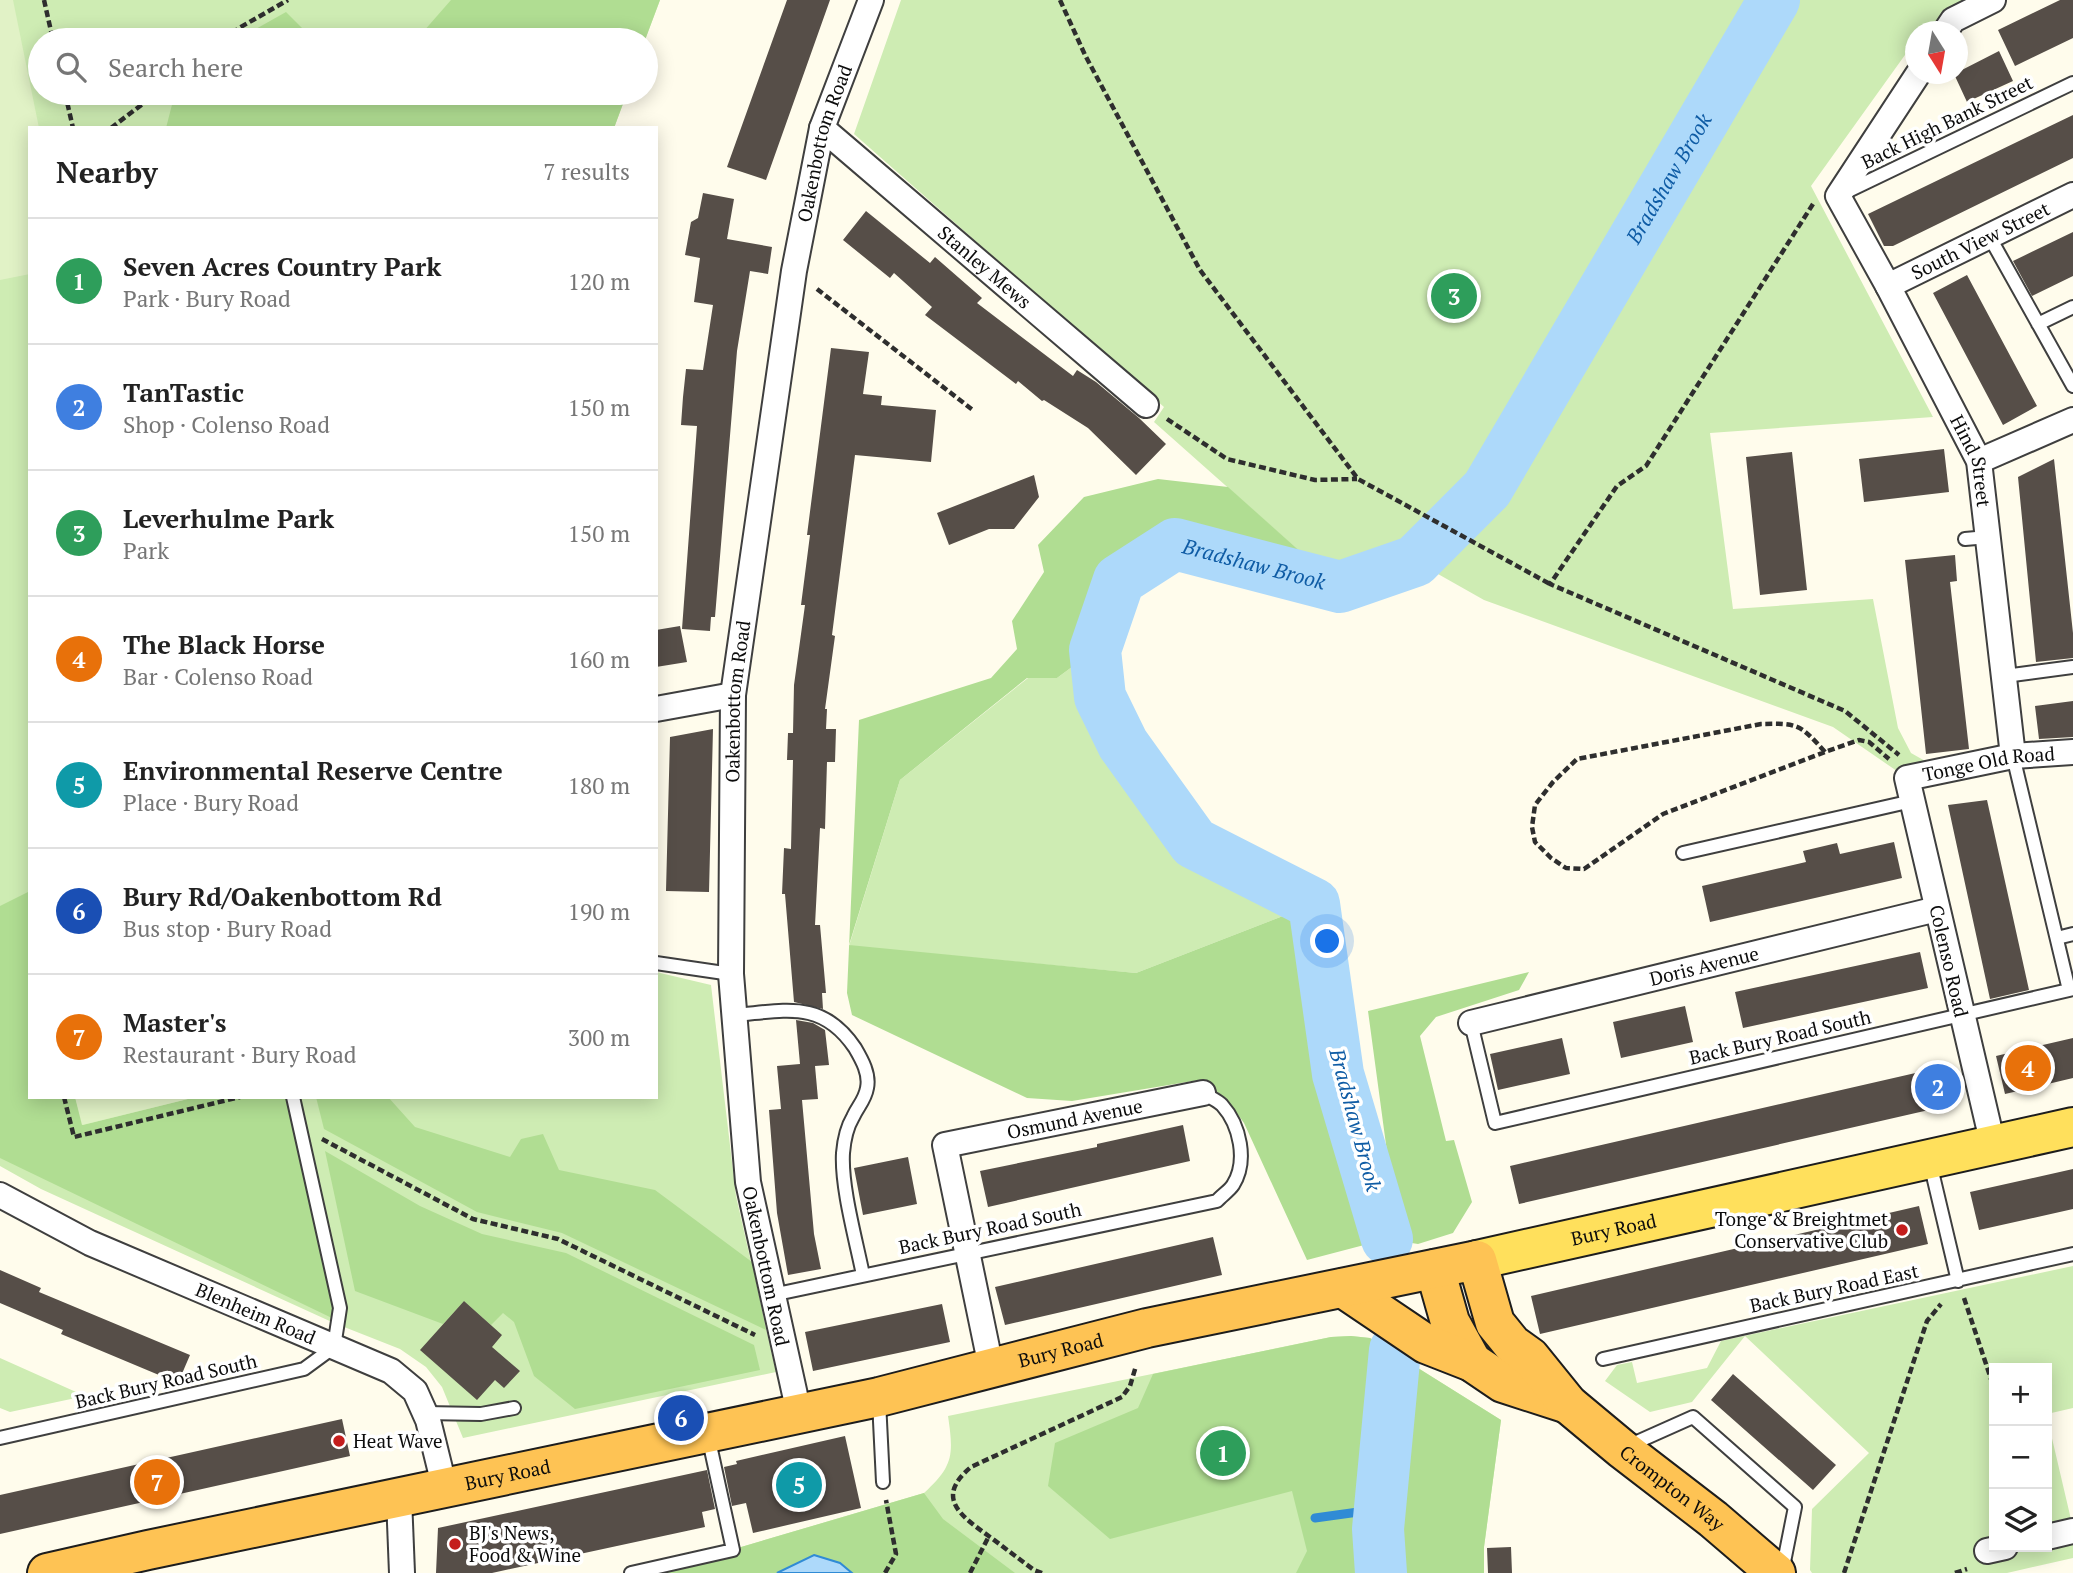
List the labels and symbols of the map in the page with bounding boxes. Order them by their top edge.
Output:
north arrow [1905,21,1968,84]
street label: Oakenbottom Road [791,60,857,224]
street label: Back High Bank Street [1857,69,2037,174]
water label: Bradshaw Brook [1619,107,1718,249]
street label: South View Street [1907,195,2054,285]
street label: Stanley Mews [933,220,1037,314]
pin: 3 [1431,270,1477,322]
street label: Hind Street [1945,410,1997,508]
water label: Bradshaw Brook [1179,531,1330,596]
street label: Oakenbottom Road [719,618,756,783]
street label: Tonge Old Road [1920,740,2056,786]
street label: Colenso Road [1924,902,1975,1020]
your location [1310,924,1344,958]
street label: Doris Avenue [1647,940,1761,991]
street label: Back Bury Road South [1687,1003,1873,1070]
pin: 4 [2005,1042,2051,1094]
water label: Bradshaw Brook [1323,1044,1389,1195]
pin: 2 [1915,1061,1961,1113]
street label: Osmund Avenue [1004,1092,1145,1144]
street label: Oakenbottom Road [737,1184,796,1349]
street label: Back Bury Road South [896,1196,1083,1259]
place label: Tonge & Breightmet Conservative Club [1715,1206,1888,1253]
street label: Bury Road [1568,1207,1659,1251]
marker: Tonge & Breightmet Conservative Club [1894,1222,1910,1238]
street label: Back Bury Road East [1747,1257,1921,1318]
street label: Blenheim Road [192,1276,320,1350]
street label: Bury Road [1015,1327,1106,1373]
street label: Back Bury Road South [73,1347,259,1414]
pin: 6 [658,1392,704,1444]
pin: 1 [1200,1427,1246,1479]
place label: Heat Wave [353,1428,443,1453]
marker: Heat Wave [331,1433,347,1449]
street label: Crompton Way [1615,1439,1731,1536]
street label: Bury Road [462,1453,553,1495]
pin: 7 [134,1456,180,1508]
pin: 5 [776,1459,822,1511]
place label: BJ's News, Food & Wine [469,1520,581,1567]
marker: BJ's News, Food & Wine [447,1536,463,1552]

